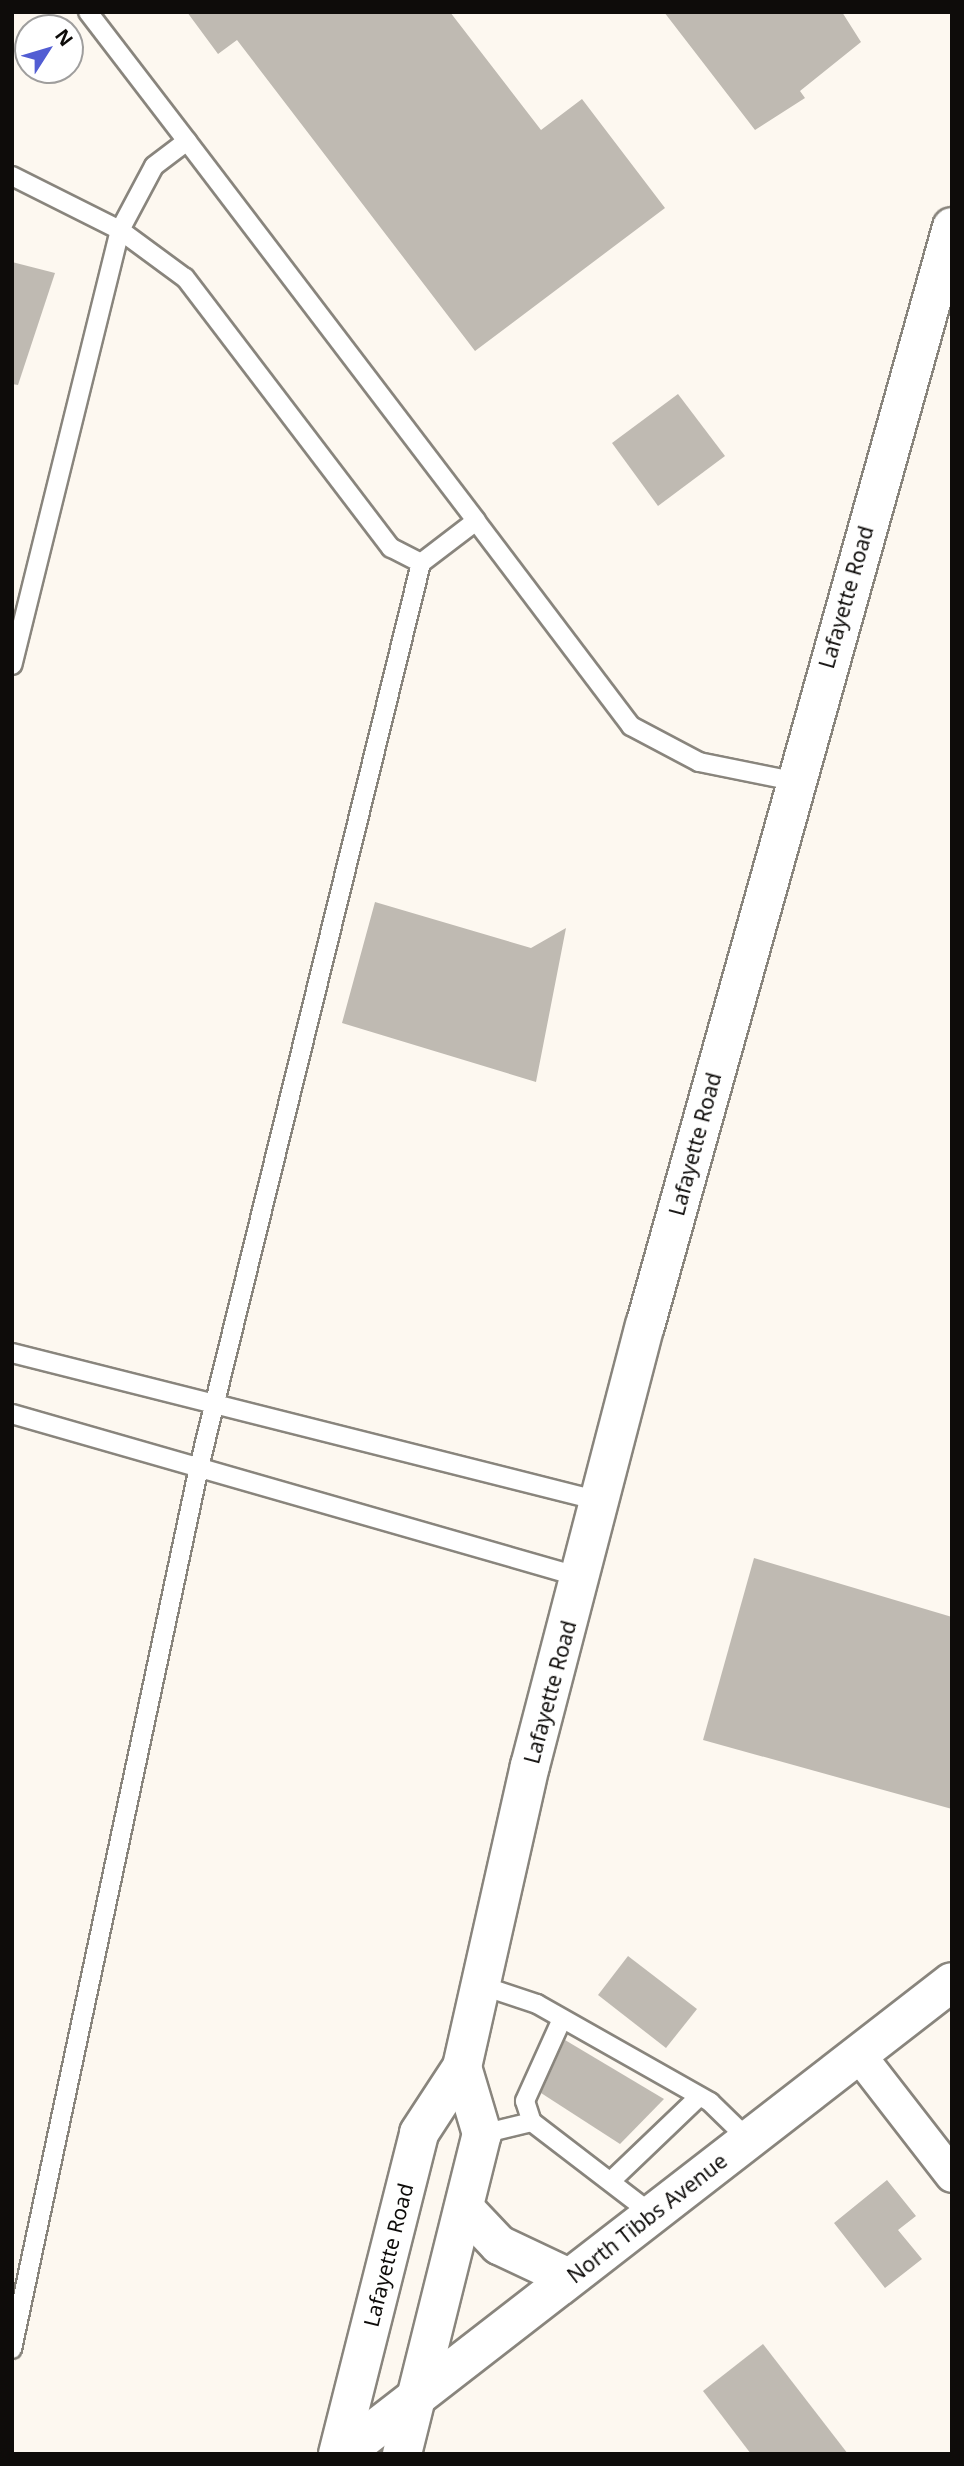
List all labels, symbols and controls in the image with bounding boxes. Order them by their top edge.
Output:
north arrow [14,14,84,84]
text: N [49,24,79,52]
street label: Lafayette Road [814,523,878,671]
street label: Lafayette Road [664,1070,726,1218]
street label: Lafayette Road [519,1618,581,1766]
street label: North Tibbs Avenue [562,2148,732,2288]
street label: Lafayette Road [358,2181,418,2329]

